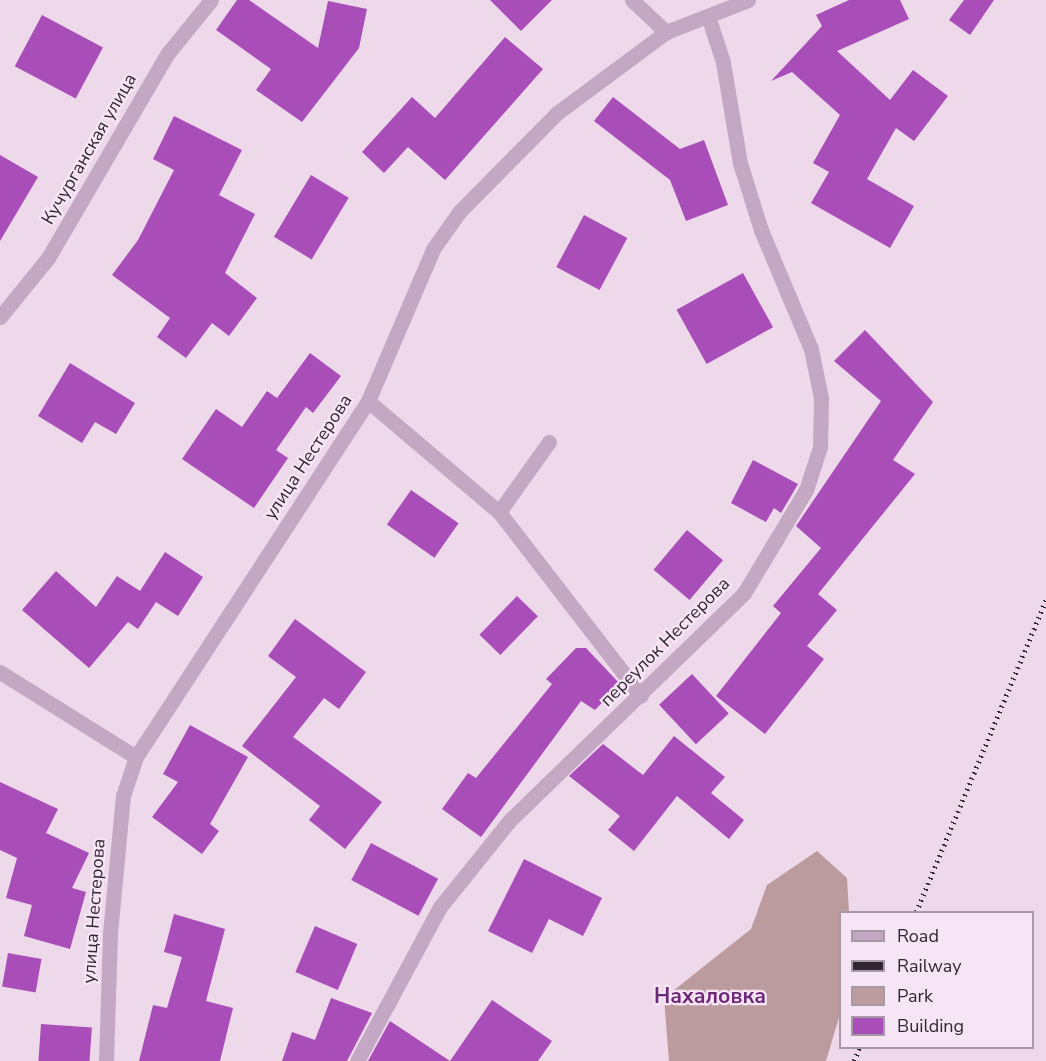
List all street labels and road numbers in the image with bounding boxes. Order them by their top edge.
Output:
street label: Кучурганская улица [37,70,141,228]
street label: улица Нестерова [259,390,357,524]
street label: переулок Нестерова [596,573,734,711]
street label: улица Нестерова [78,838,110,984]

